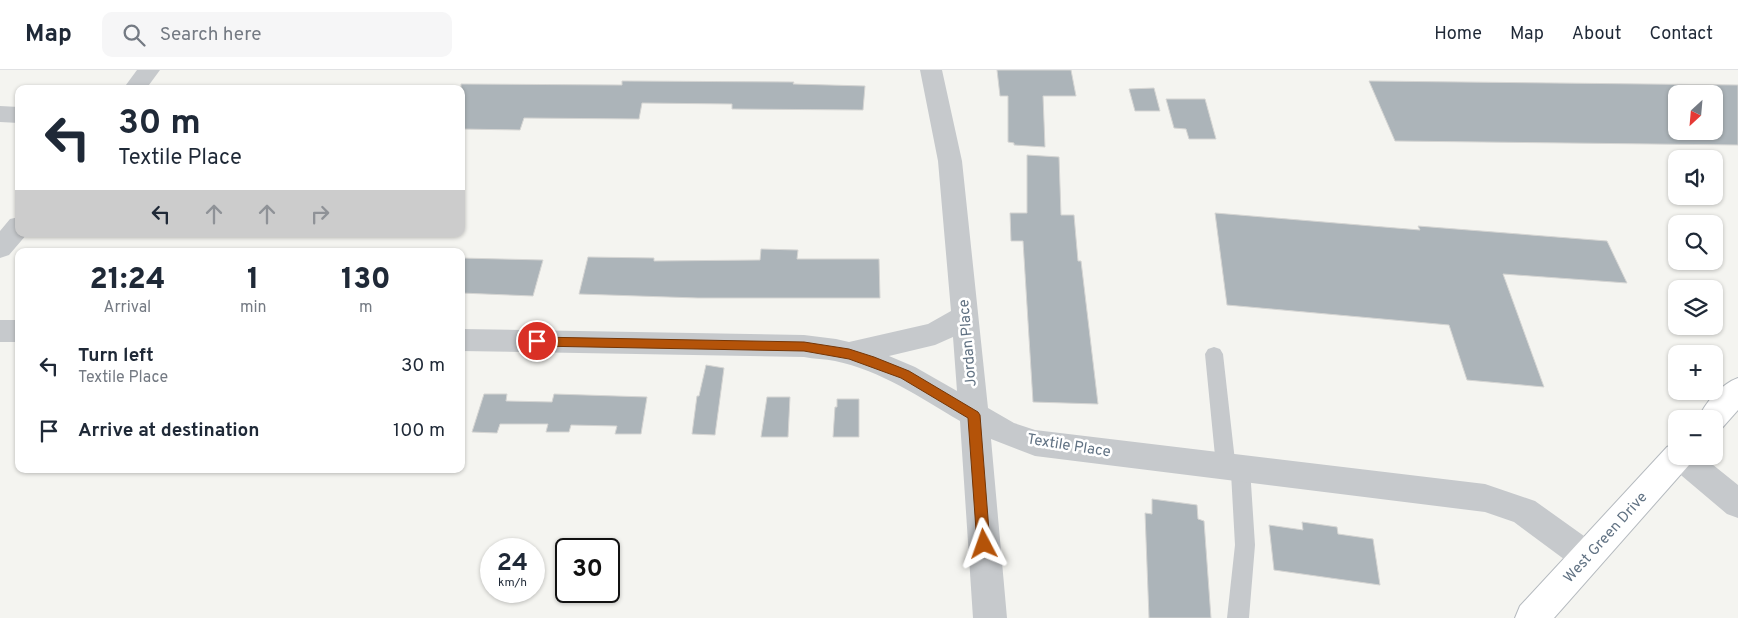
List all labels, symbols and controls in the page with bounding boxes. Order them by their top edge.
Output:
search box [102,12,452,57]
text: Map [25,20,72,50]
icon: search [120,21,148,49]
text: Search here [160,23,261,47]
text: Home [1434,23,1482,46]
text: Map [1510,23,1544,46]
text: About [1572,23,1621,46]
text: Contact [1649,23,1713,46]
north arrow [1668,85,1722,140]
map controls [1668,85,1723,465]
text: 30 m [118,102,201,146]
icon: left [35,105,100,170]
text: Textile Place [118,145,242,172]
button: sound [1668,150,1723,205]
icon: left [147,200,175,228]
icon: ahead [200,200,228,228]
icon: ahead [253,200,281,228]
icon: right [306,200,334,228]
button: search [1668,215,1723,270]
text: 21:24 [89,262,165,299]
text: 1 [247,262,259,299]
text: 130 [341,262,391,299]
button: layers [1668,280,1723,335]
text: Arrival [104,298,151,318]
text: min [240,298,267,318]
text: m [359,298,373,318]
street label: Jordan Place [955,298,982,387]
pin [516,320,558,362]
icon: arrive [523,327,551,355]
text: Turn left [78,344,154,368]
button: + [1668,345,1723,400]
icon: left [35,352,63,380]
text: 30 m [401,354,445,378]
text: Textile Place [78,368,168,388]
button: − [1668,410,1723,465]
icon: arrive [35,417,63,445]
text: Arrive at destination [78,419,259,443]
text: 100 m [393,419,445,443]
street label: Textile Place [1026,430,1112,462]
street label: West Green Drive [1560,488,1652,588]
position arrow [957,517,1009,569]
speed limit sign: 30 [555,538,620,603]
text: 24 [497,548,528,580]
text: km/h [498,575,527,591]

